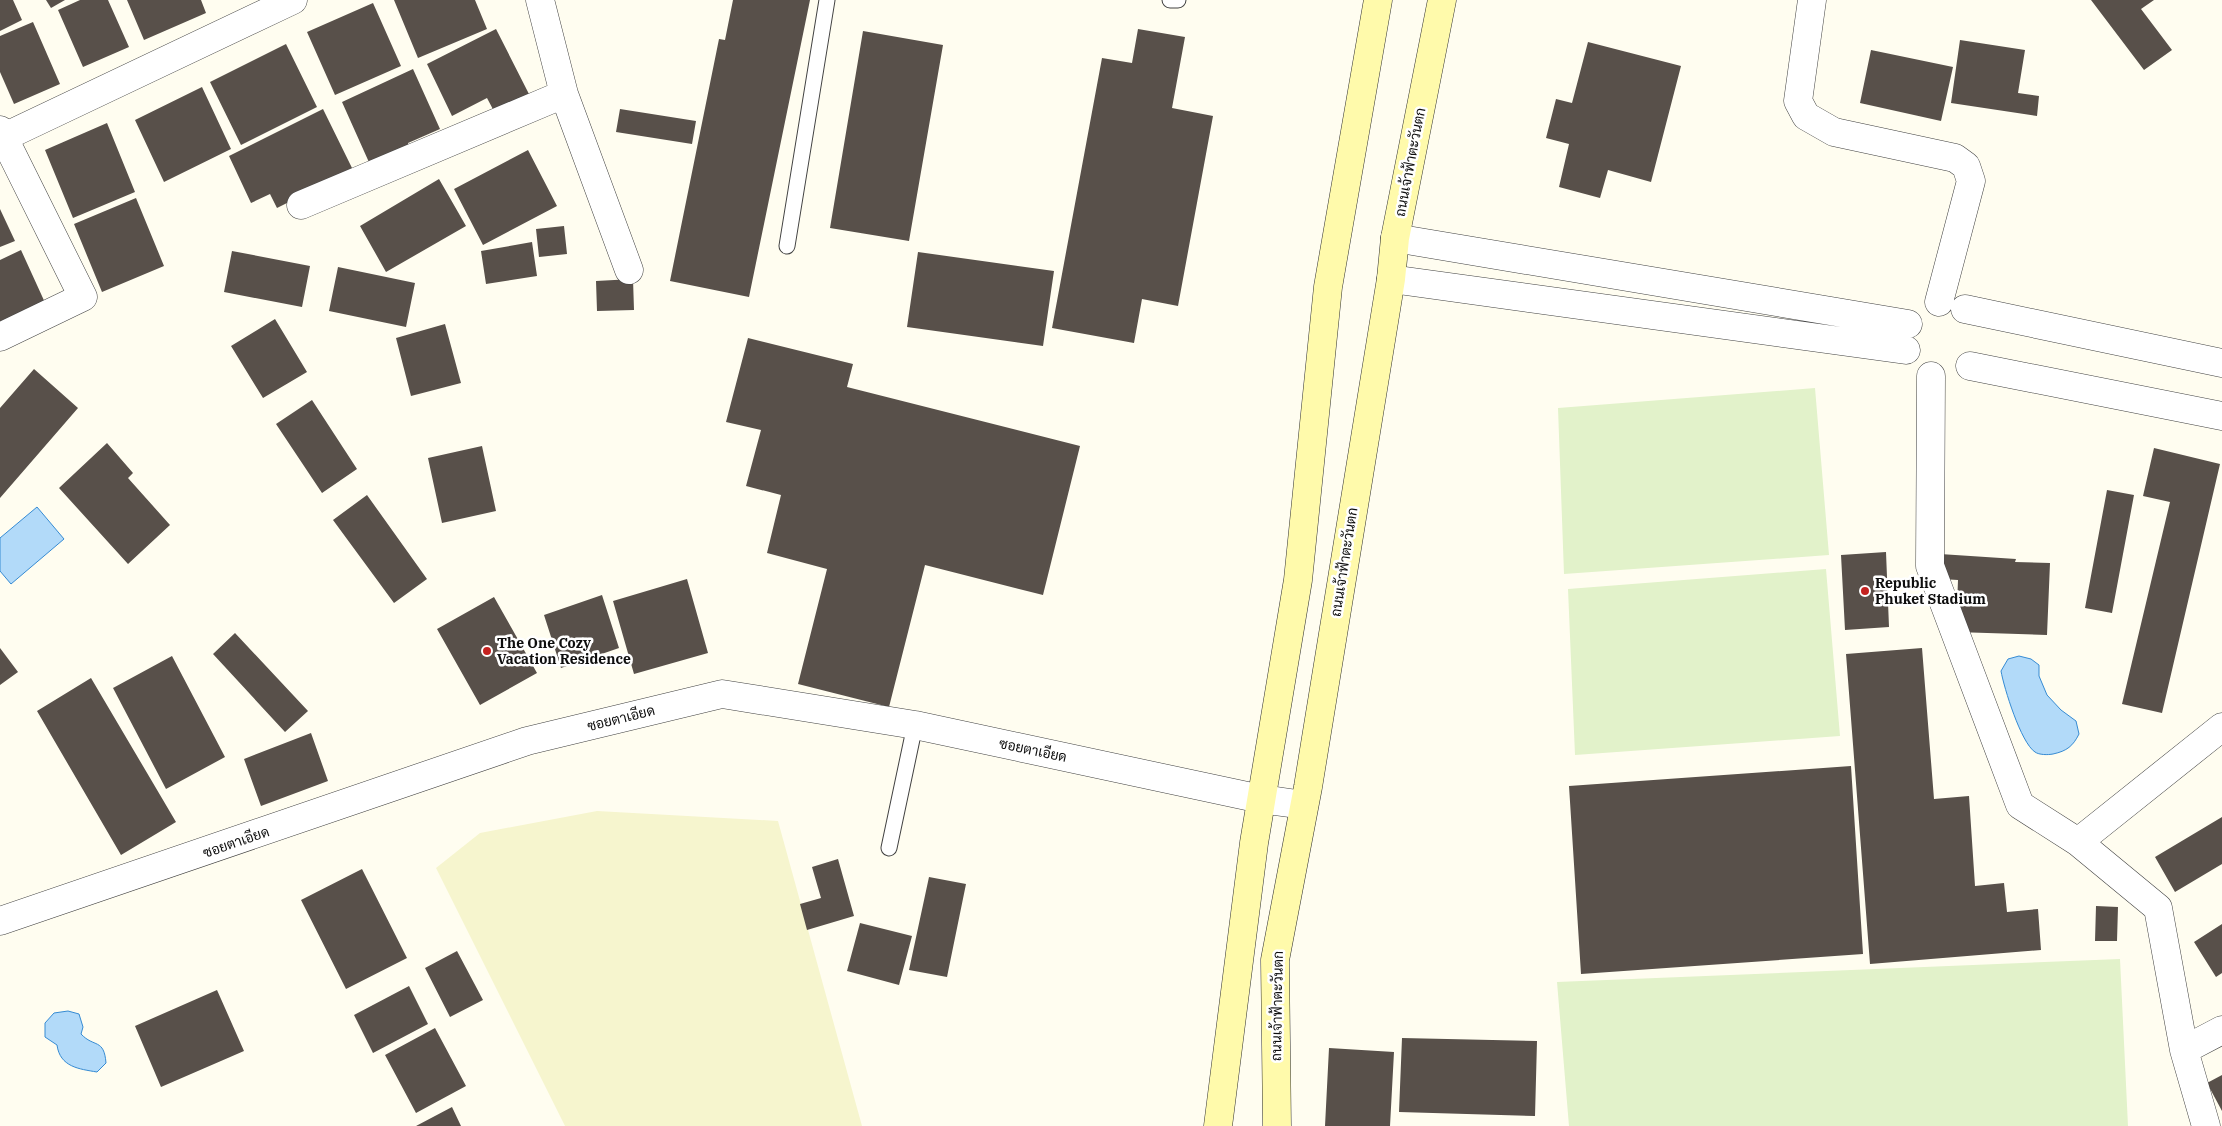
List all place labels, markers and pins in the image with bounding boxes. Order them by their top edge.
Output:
place label: Republic Phuket Stadium [1875,574,1986,608]
marker: Republic Phuket Stadium [1859,585,1871,597]
place label: The One Cozy Vacation Residence [497,634,631,668]
marker: The One Cozy Vacation Residence [481,645,493,657]

